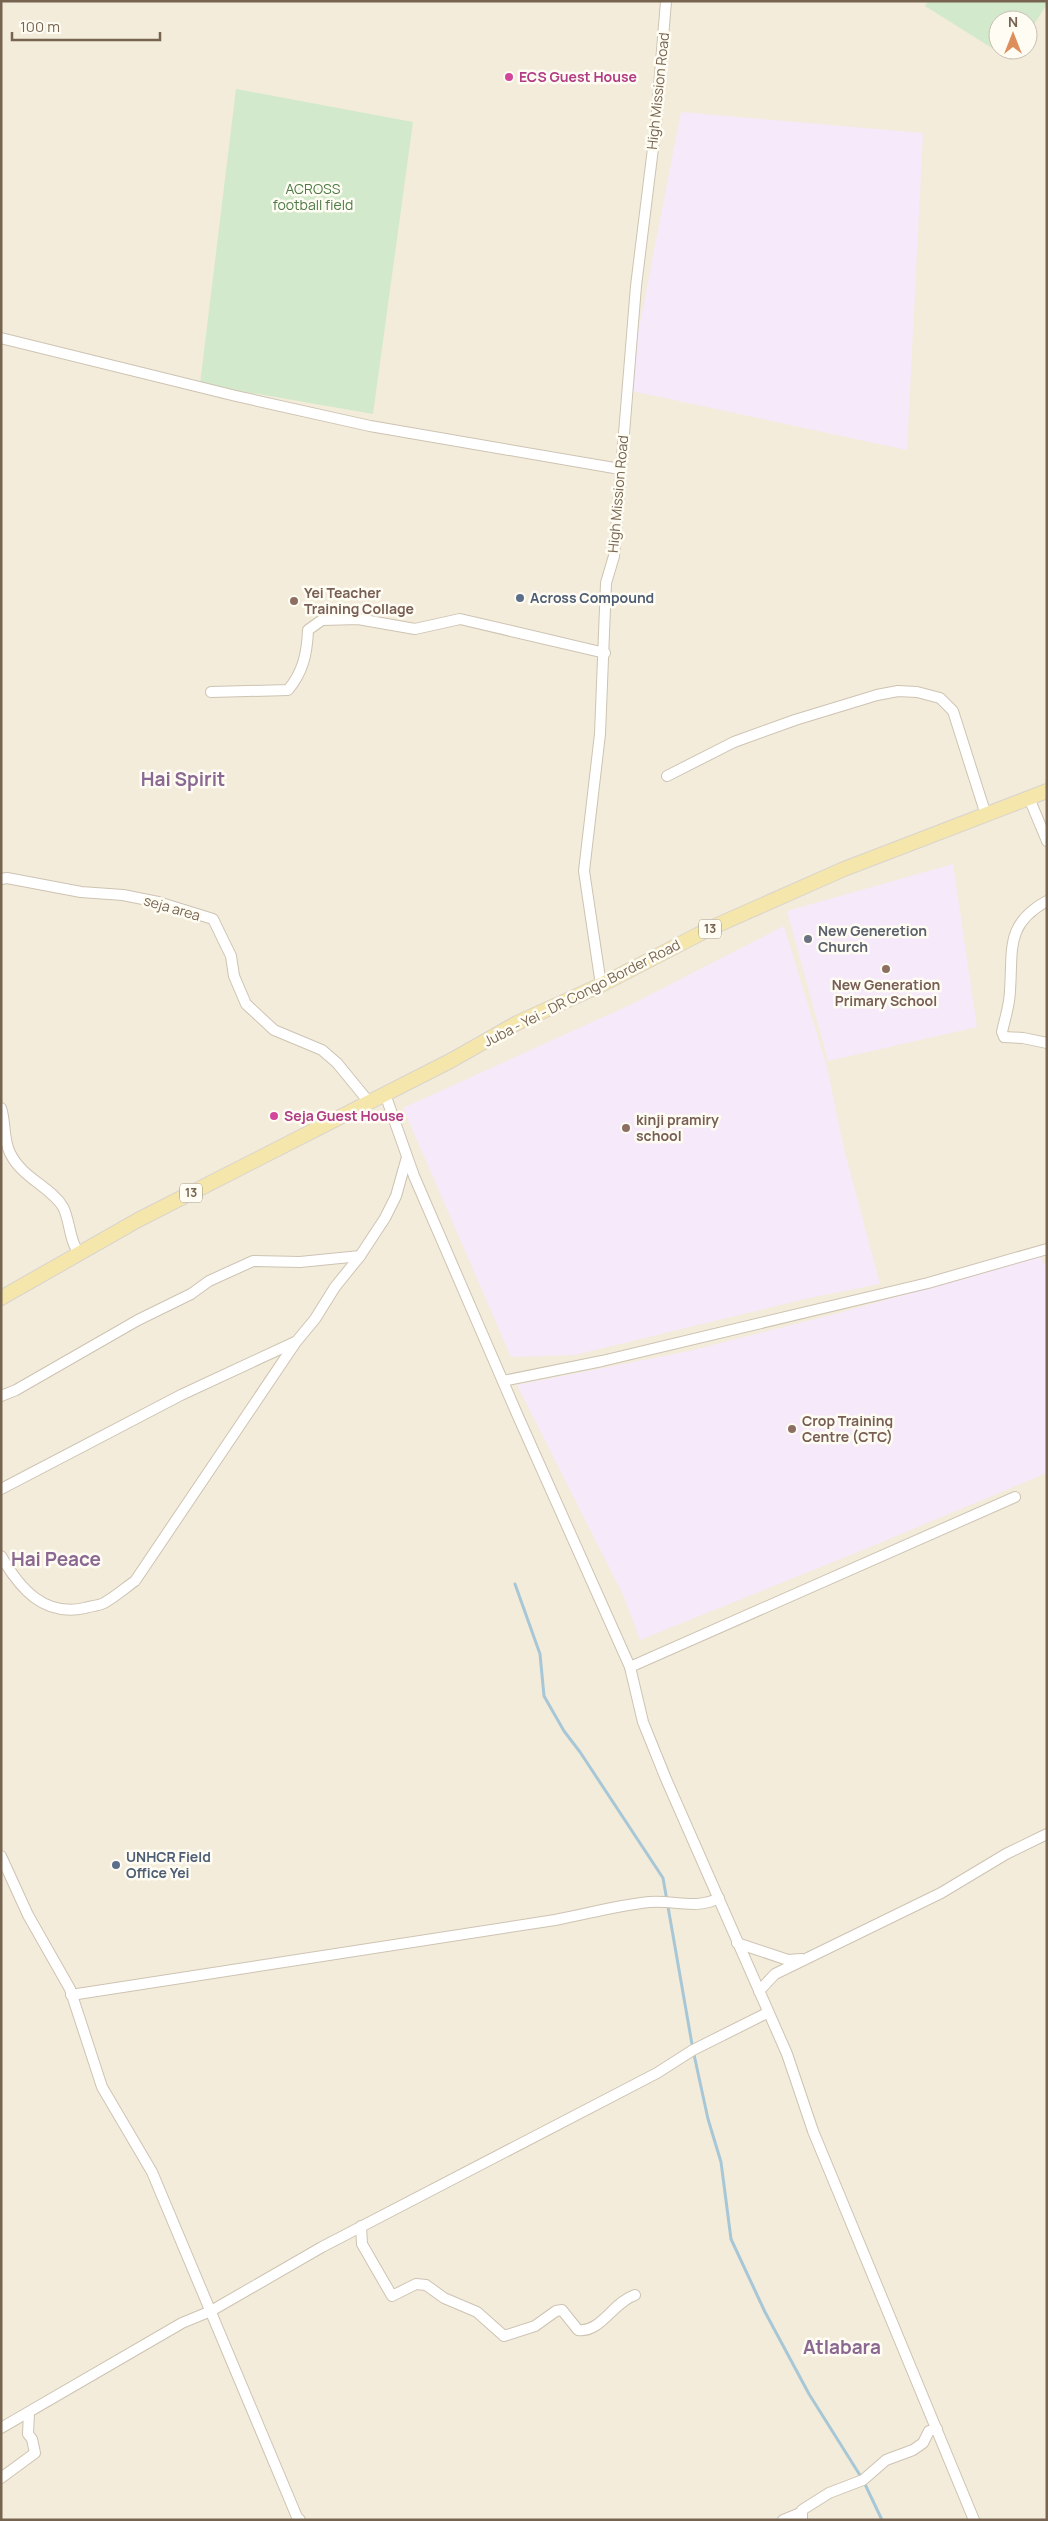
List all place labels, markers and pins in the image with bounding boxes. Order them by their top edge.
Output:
place label: ECS Guest House [519,67,637,86]
marker: ECS Guest House [503,71,515,83]
place label: Yei Teacher Training Collage [304,583,414,618]
place label: Across Compound [530,588,654,607]
marker: Across Compound [514,592,526,604]
marker: Yei Teacher Training Collage [288,595,300,607]
place label: New Generetion Church [818,921,927,956]
marker: New Generetion Church [802,933,814,945]
marker: New Generation Primary School [880,963,892,975]
place label: New Generation Primary School [832,975,940,1010]
place label: Seja Guest House [284,1106,404,1125]
marker: Seja Guest House [268,1110,280,1122]
place label: kinji pramiry school [636,1110,719,1145]
marker: kinji pramiry school [620,1122,632,1134]
place label: Crop Training Centre (CTC) [802,1411,893,1446]
marker: Crop Training Centre (CTC) [786,1423,798,1435]
place label: UNHCR Field Office Yei [126,1847,211,1882]
marker: UNHCR Field Office Yei [110,1859,122,1871]

